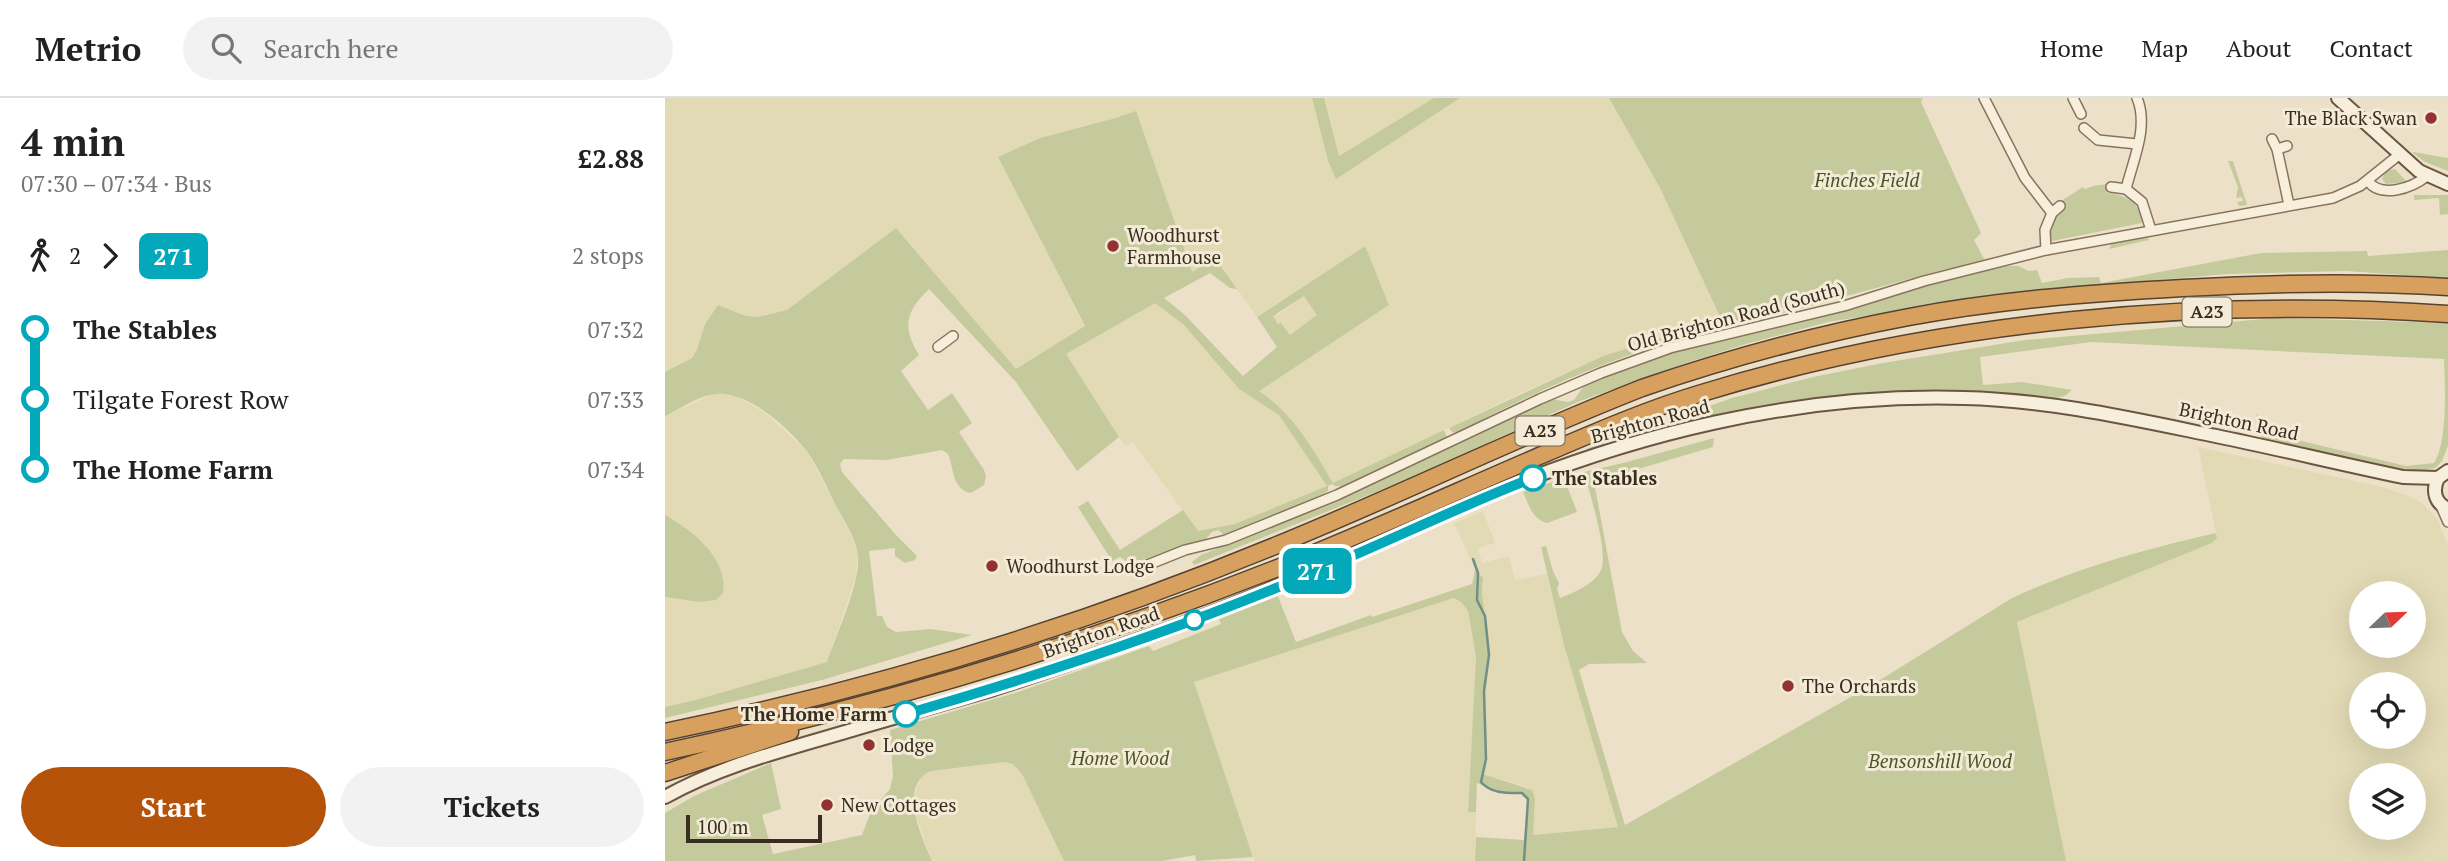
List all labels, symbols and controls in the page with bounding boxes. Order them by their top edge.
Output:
search box [183,17,673,80]
text: Metrio [35,27,141,70]
icon: search [207,29,245,67]
text: Search here [263,31,399,65]
text: Home [2040,32,2104,64]
text: Map [2142,32,2188,64]
text: About [2226,32,2292,64]
text: Contact [2330,32,2413,64]
place label: The Black Swan [2285,105,2417,130]
marker: The Black Swan [2423,110,2439,126]
text: 4 min [21,117,125,167]
text: £2.88 [578,141,644,175]
park label: Finches Field [1813,167,1920,192]
text: 07:30 – 07:34 · Bus [21,168,212,199]
place label: Woodhurst Farmhouse [1127,222,1221,269]
icon: walk [21,237,59,275]
icon: forward [91,237,129,275]
marker: Woodhurst Farmhouse [1105,238,1121,254]
text: 2 [69,240,81,271]
text: 271 [153,240,194,272]
text: 2 stops [572,240,644,271]
street label: Old Brighton Road (South) [1624,274,1847,357]
road number: A23 [2183,298,2231,327]
text: The Stables [73,312,217,346]
text: 07:32 [587,314,644,345]
text: Tilgate Forest Row [73,382,288,416]
text: 07:33 [587,384,644,415]
street label: Brighton Road [1588,393,1712,448]
street label: Brighton Road [2177,396,2302,445]
road number: A23 [1515,416,1565,446]
text: The Home Farm [73,452,273,486]
text: 07:34 [587,454,644,485]
marker: The Stables [1520,465,1546,491]
place label: The Stables [1552,465,1658,490]
line badge: 271 [1277,548,1357,594]
place label: Woodhurst Lodge [1006,553,1154,578]
text: 271 [1297,555,1337,587]
marker: Woodhurst Lodge [984,558,1000,574]
north arrow [2349,581,2425,658]
map controls [2349,581,2426,840]
street label: Brighton Road [1039,600,1163,663]
unlabelled marker [1184,610,1204,630]
button: locate [2349,672,2426,749]
place label: The Orchards [1802,673,1916,698]
marker: The Orchards [1780,678,1796,694]
place label: The Home Farm [741,701,887,726]
marker: The Home Farm [893,701,919,727]
place label: Lodge [883,732,934,757]
marker: Lodge [861,737,877,753]
park label: Home Wood [1070,745,1170,770]
park label: Bensonshill Wood [1867,748,2013,773]
button: layers [2349,763,2426,840]
button: Start [21,767,326,847]
button: Tickets [340,767,644,847]
place label: New Cottages [841,792,956,817]
marker: New Cottages [819,797,835,813]
scale bar [686,812,823,844]
text: 100 m [697,814,748,839]

